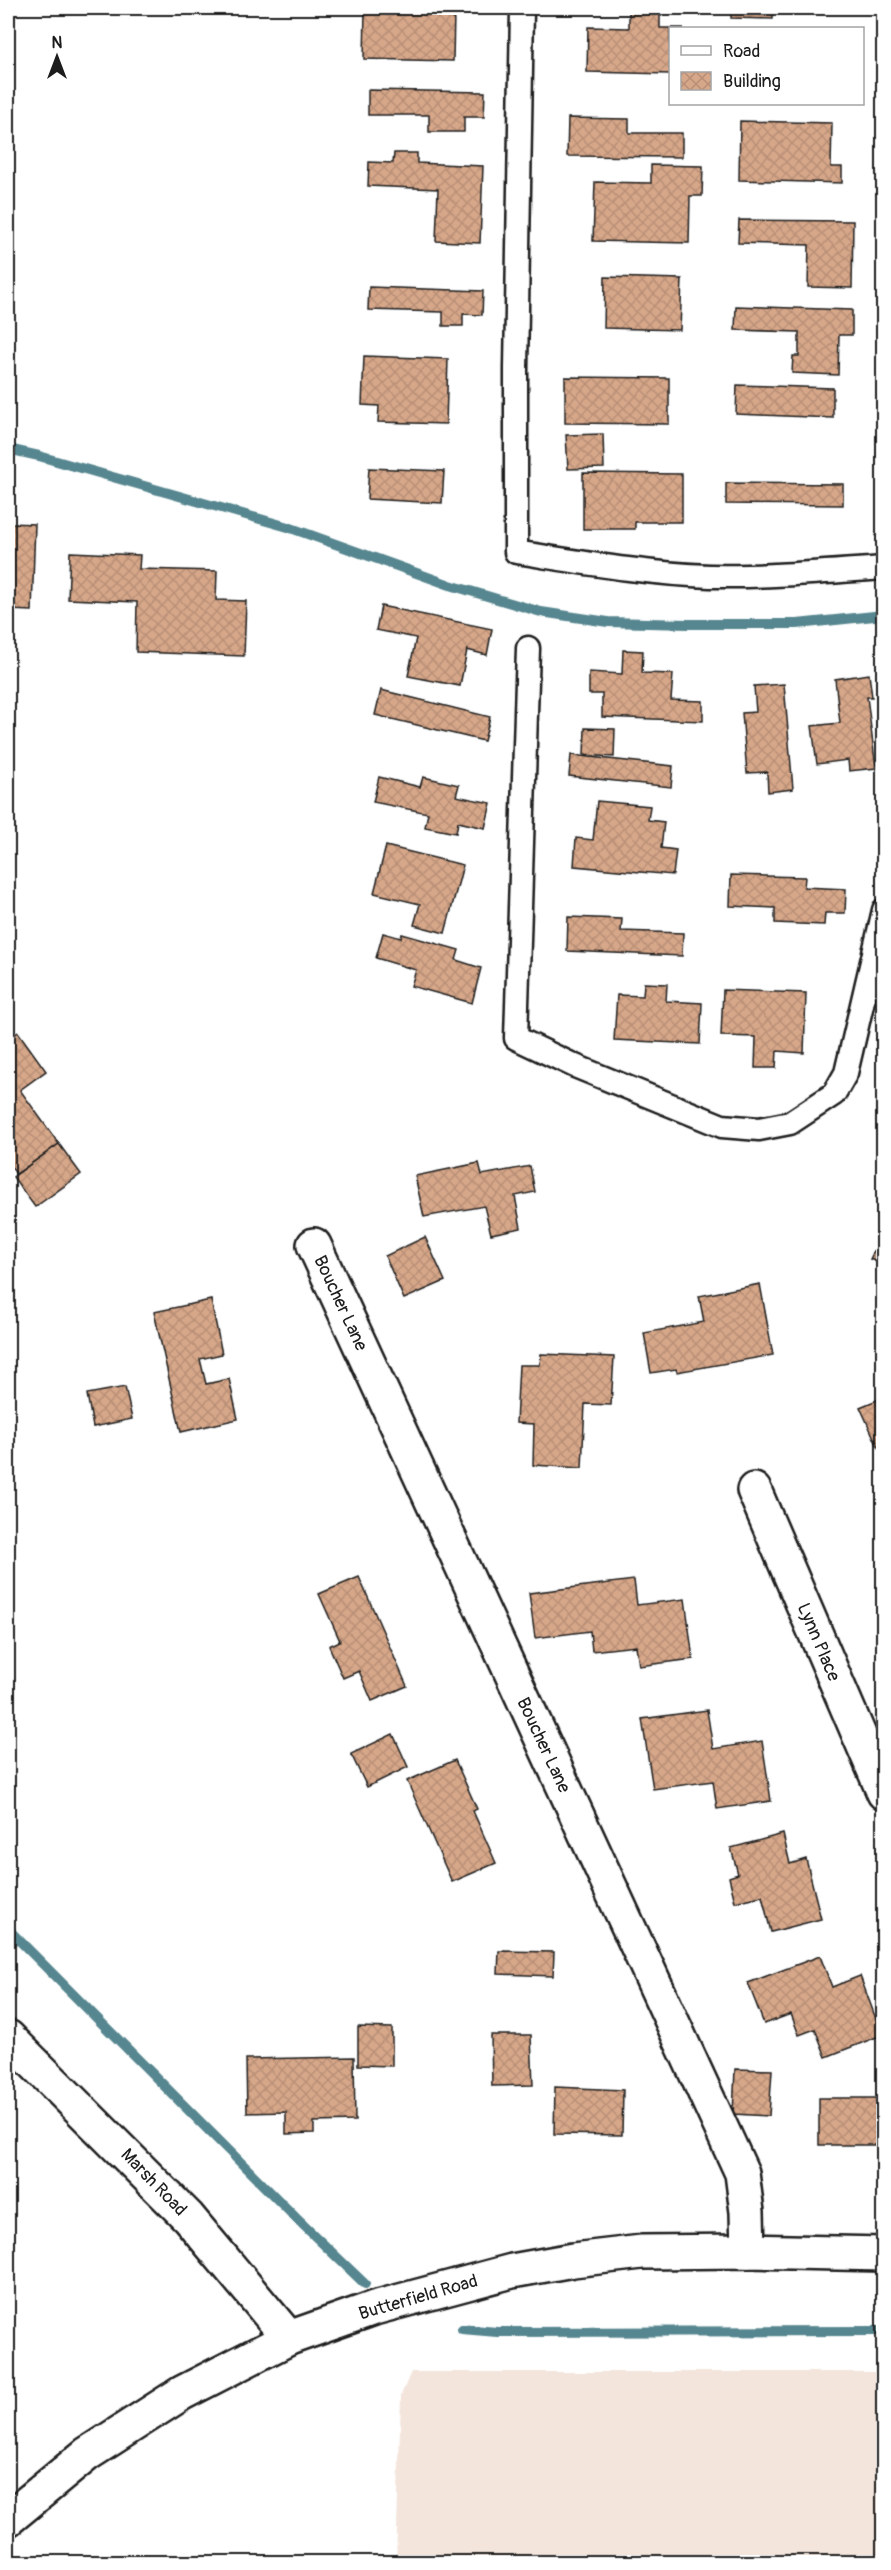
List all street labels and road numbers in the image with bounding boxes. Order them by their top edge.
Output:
street label: Boucher Lane [308,1252,373,1355]
street label: Lynn Place [792,1600,845,1685]
street label: Boucher Lane [511,1694,576,1797]
street label: Marsh Road [116,2144,192,2221]
street label: Butterfield Road [356,2270,480,2325]

